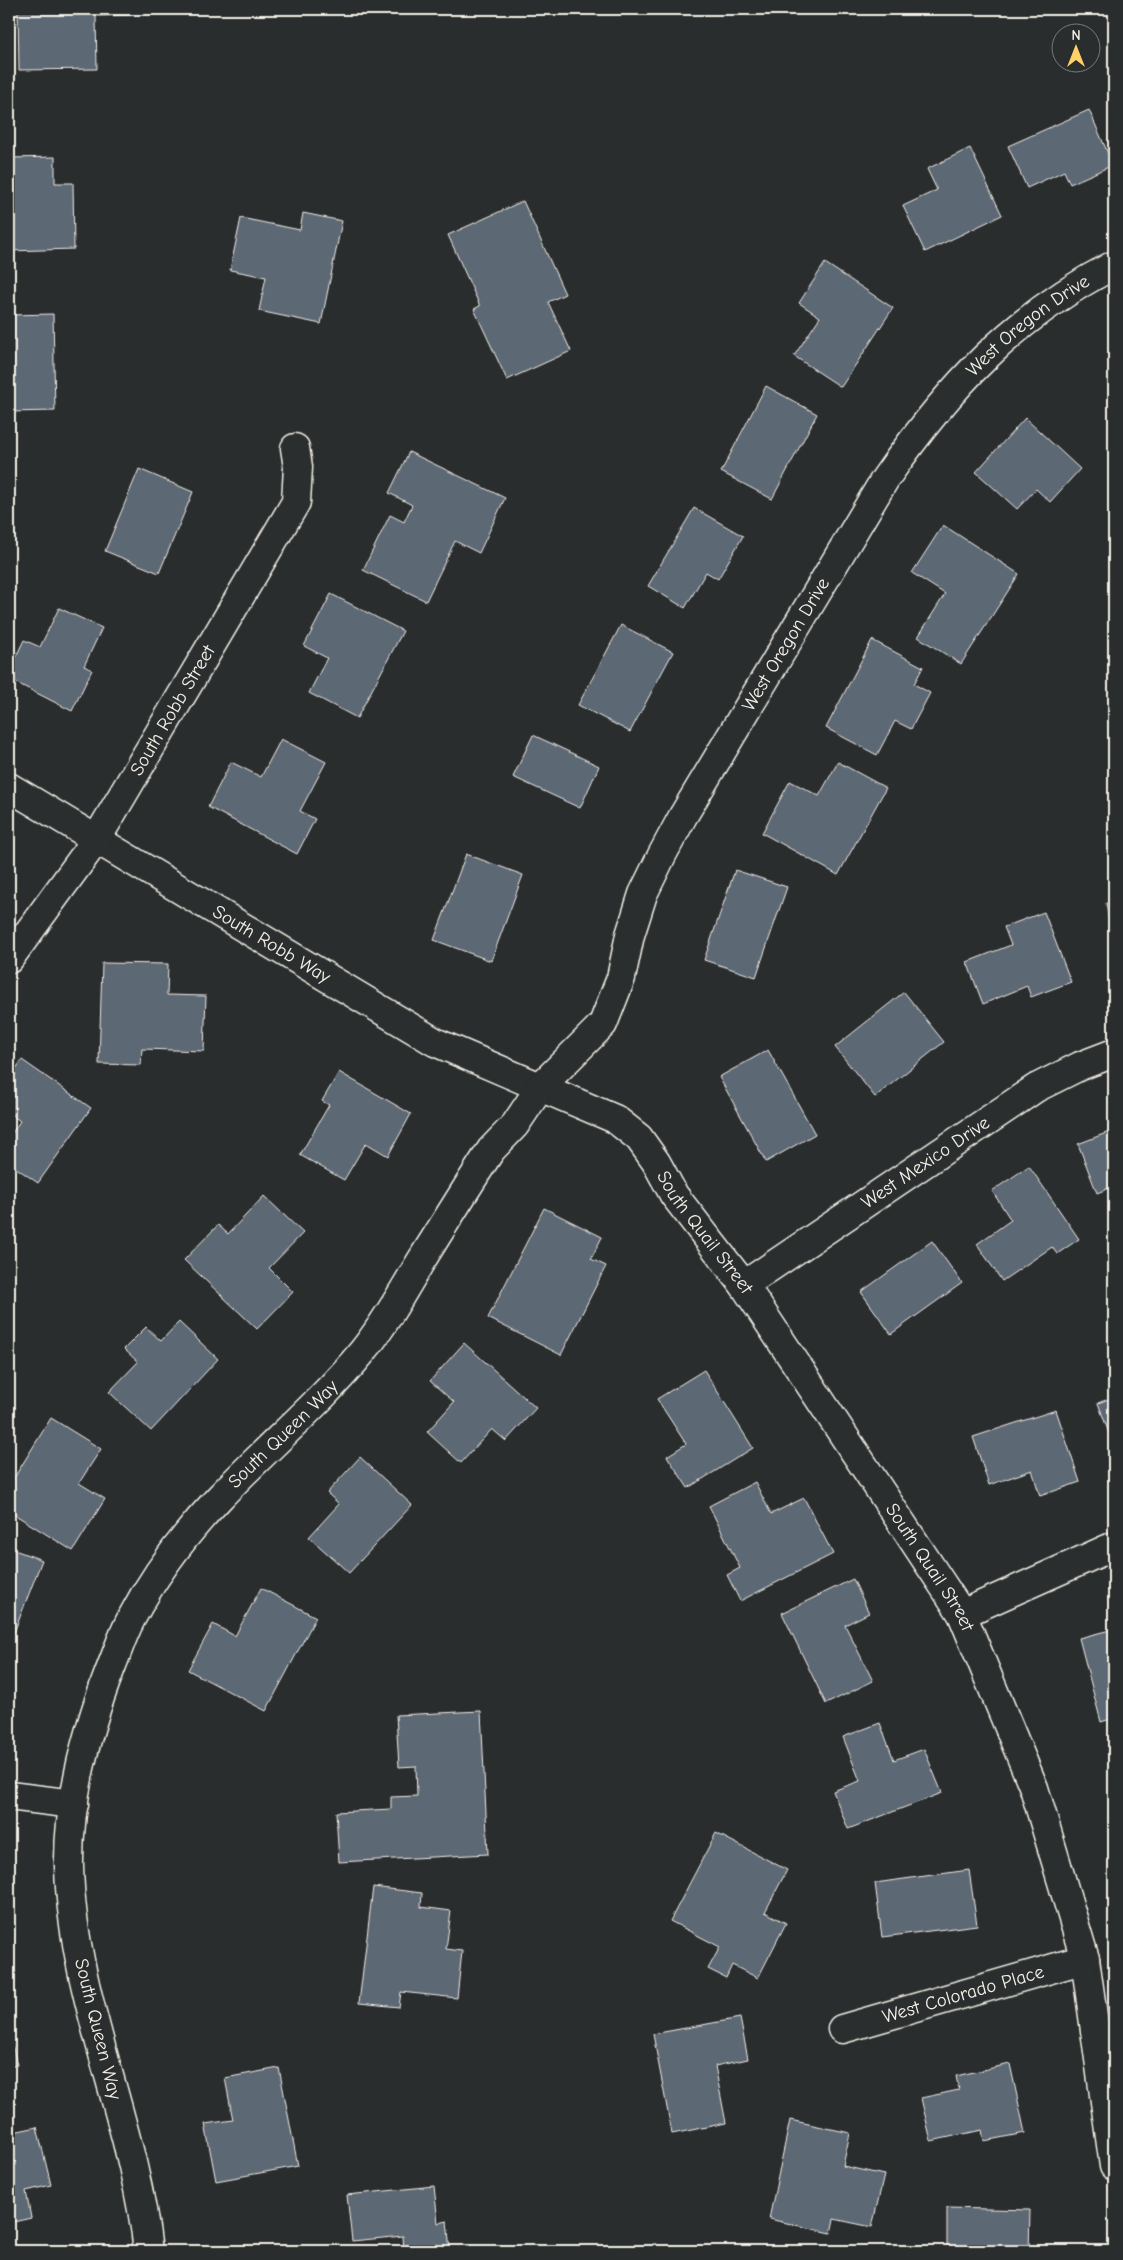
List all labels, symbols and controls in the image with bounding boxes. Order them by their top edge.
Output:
north arrow [1050,22,1100,72]
text: N [1071,27,1081,44]
street label: West Oregon Drive [962,270,1093,381]
street label: West Oregon Drive [737,574,834,715]
street label: South Robb Street [126,641,220,780]
street label: South Robb Way [209,900,335,988]
street label: West Mexico Drive [857,1112,994,1214]
street label: South Quail Street [652,1167,758,1298]
street label: South Queen Way [224,1375,343,1493]
street label: South Quail Street [881,1499,979,1635]
street label: South Queen Way [70,1956,126,2102]
street label: West Colorado Place [880,1960,1046,2028]

